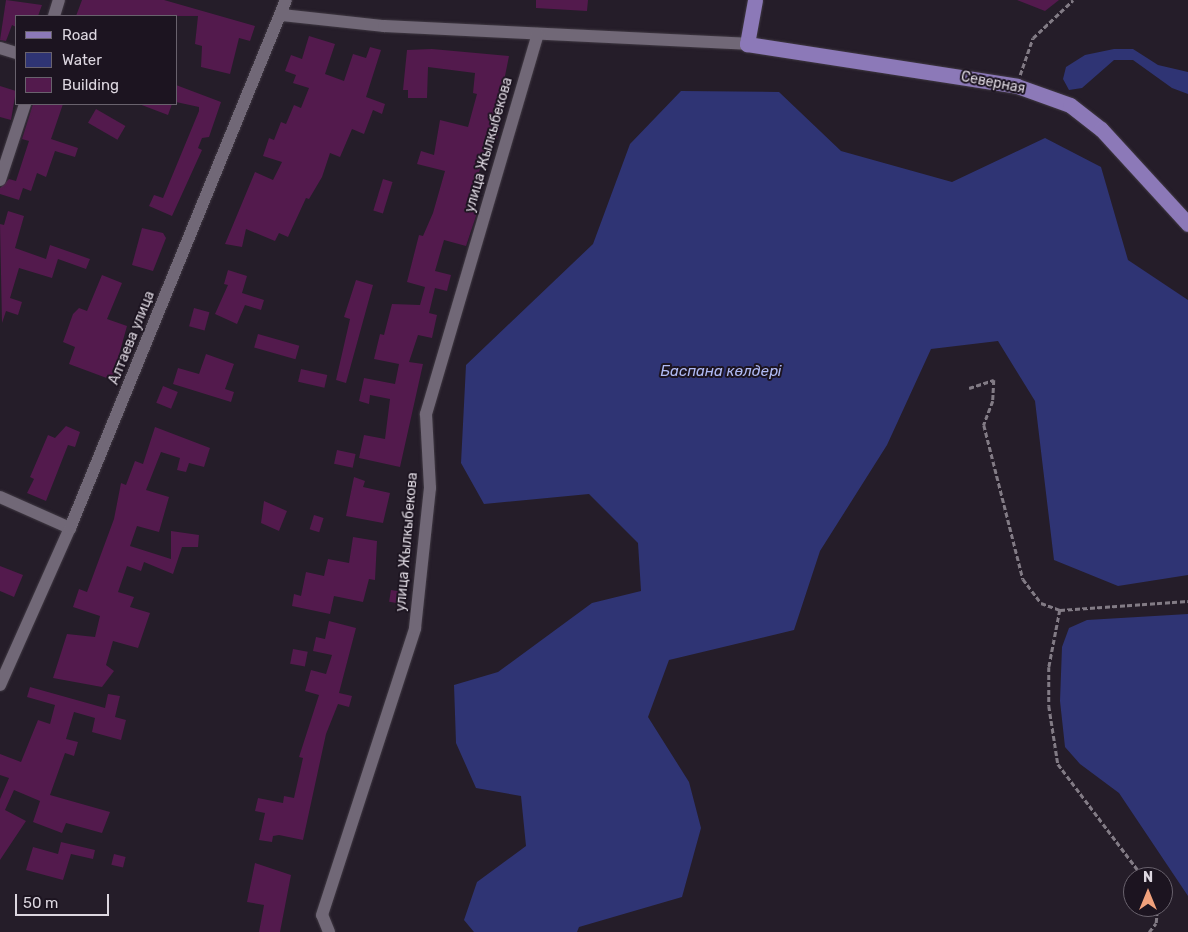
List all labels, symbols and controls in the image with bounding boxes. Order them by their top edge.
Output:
legend [15,15,178,105]
text: Road [62,26,98,44]
text: Water [62,51,102,69]
street label: Северная [959,69,1027,97]
text: Building [62,76,119,94]
street label: улица Жылкыбекова [462,76,516,214]
street label: Алтаева улица [106,289,158,387]
water label: Баспана көлдері [660,363,782,381]
street label: улица Жылкыбекова [393,472,421,612]
north arrow [1123,867,1173,917]
text: N [1143,869,1153,886]
scale bar [18,884,111,916]
text: 50 m [23,894,58,912]

